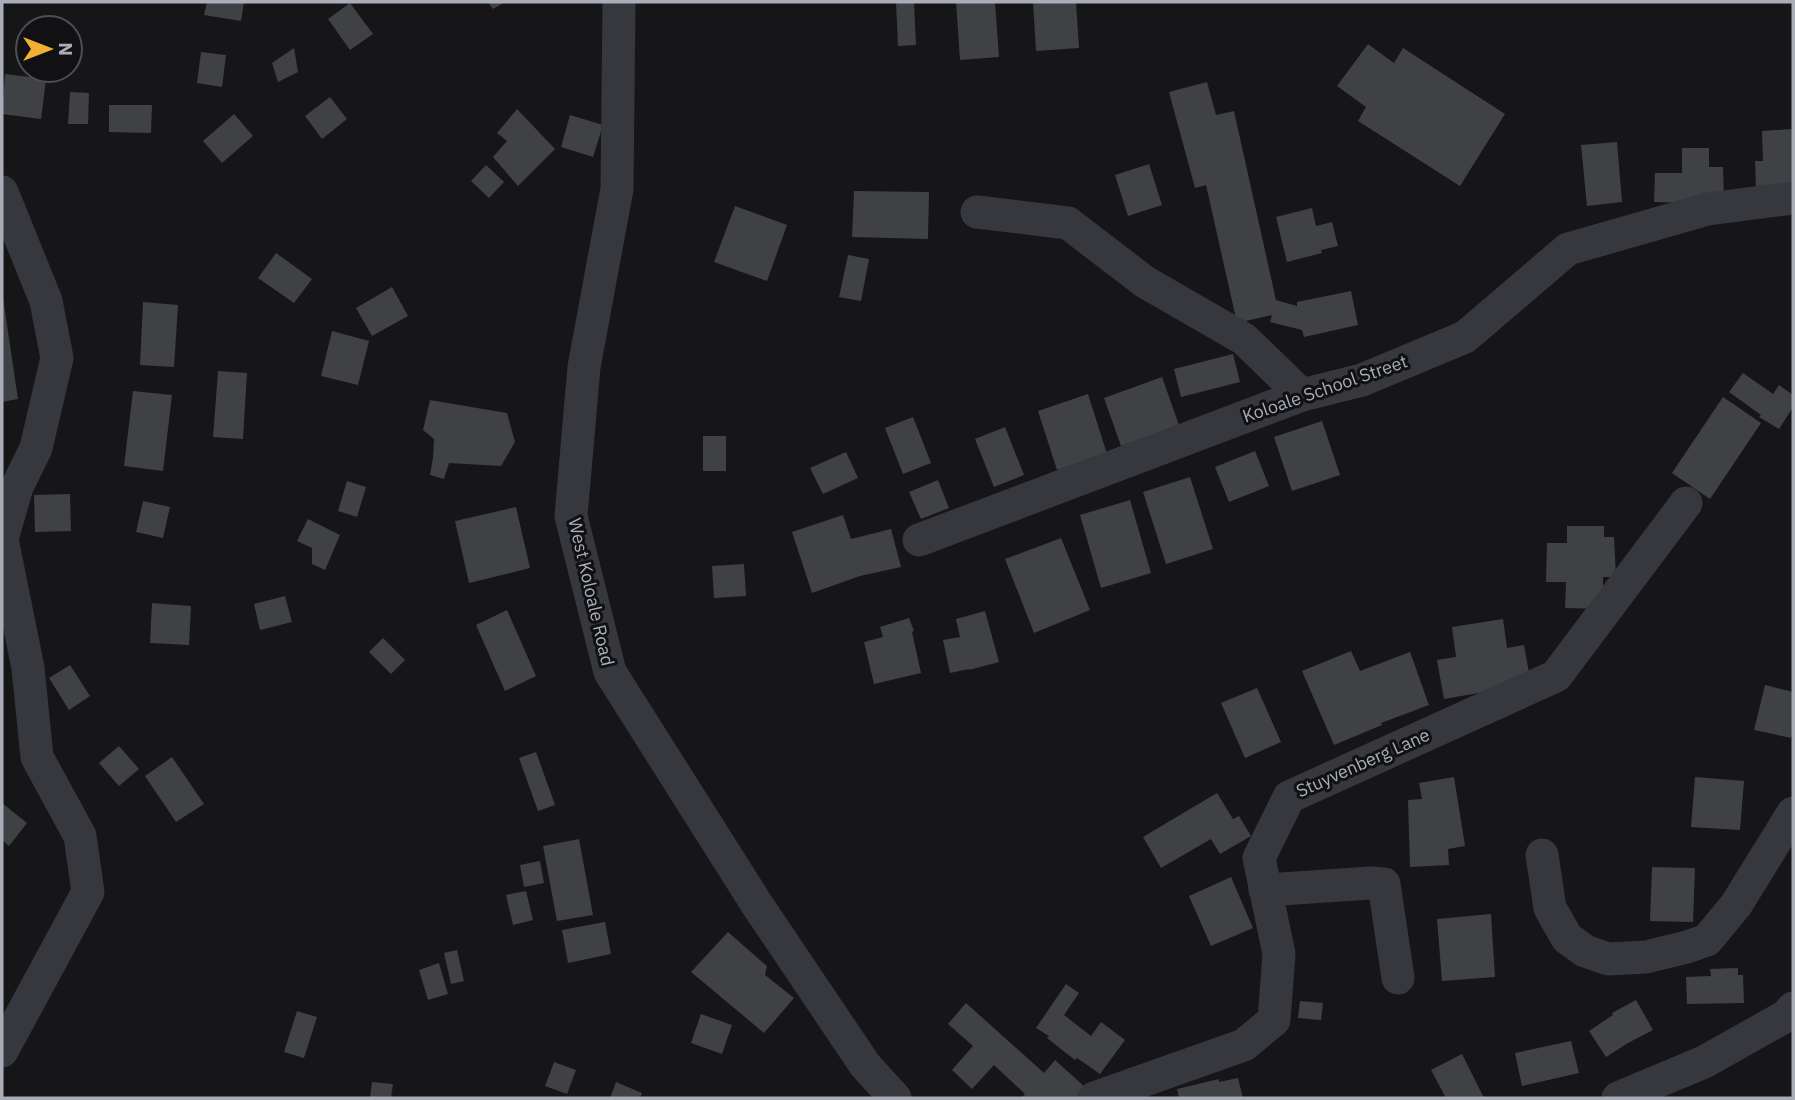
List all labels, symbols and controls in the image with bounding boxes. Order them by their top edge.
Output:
north arrow [14,14,84,84]
text: N [54,42,78,56]
street label: Koloale School Street [1239,349,1410,428]
street label: West Koloale Road [563,516,620,668]
street label: Stuyvenberg Lane [1292,723,1433,802]

